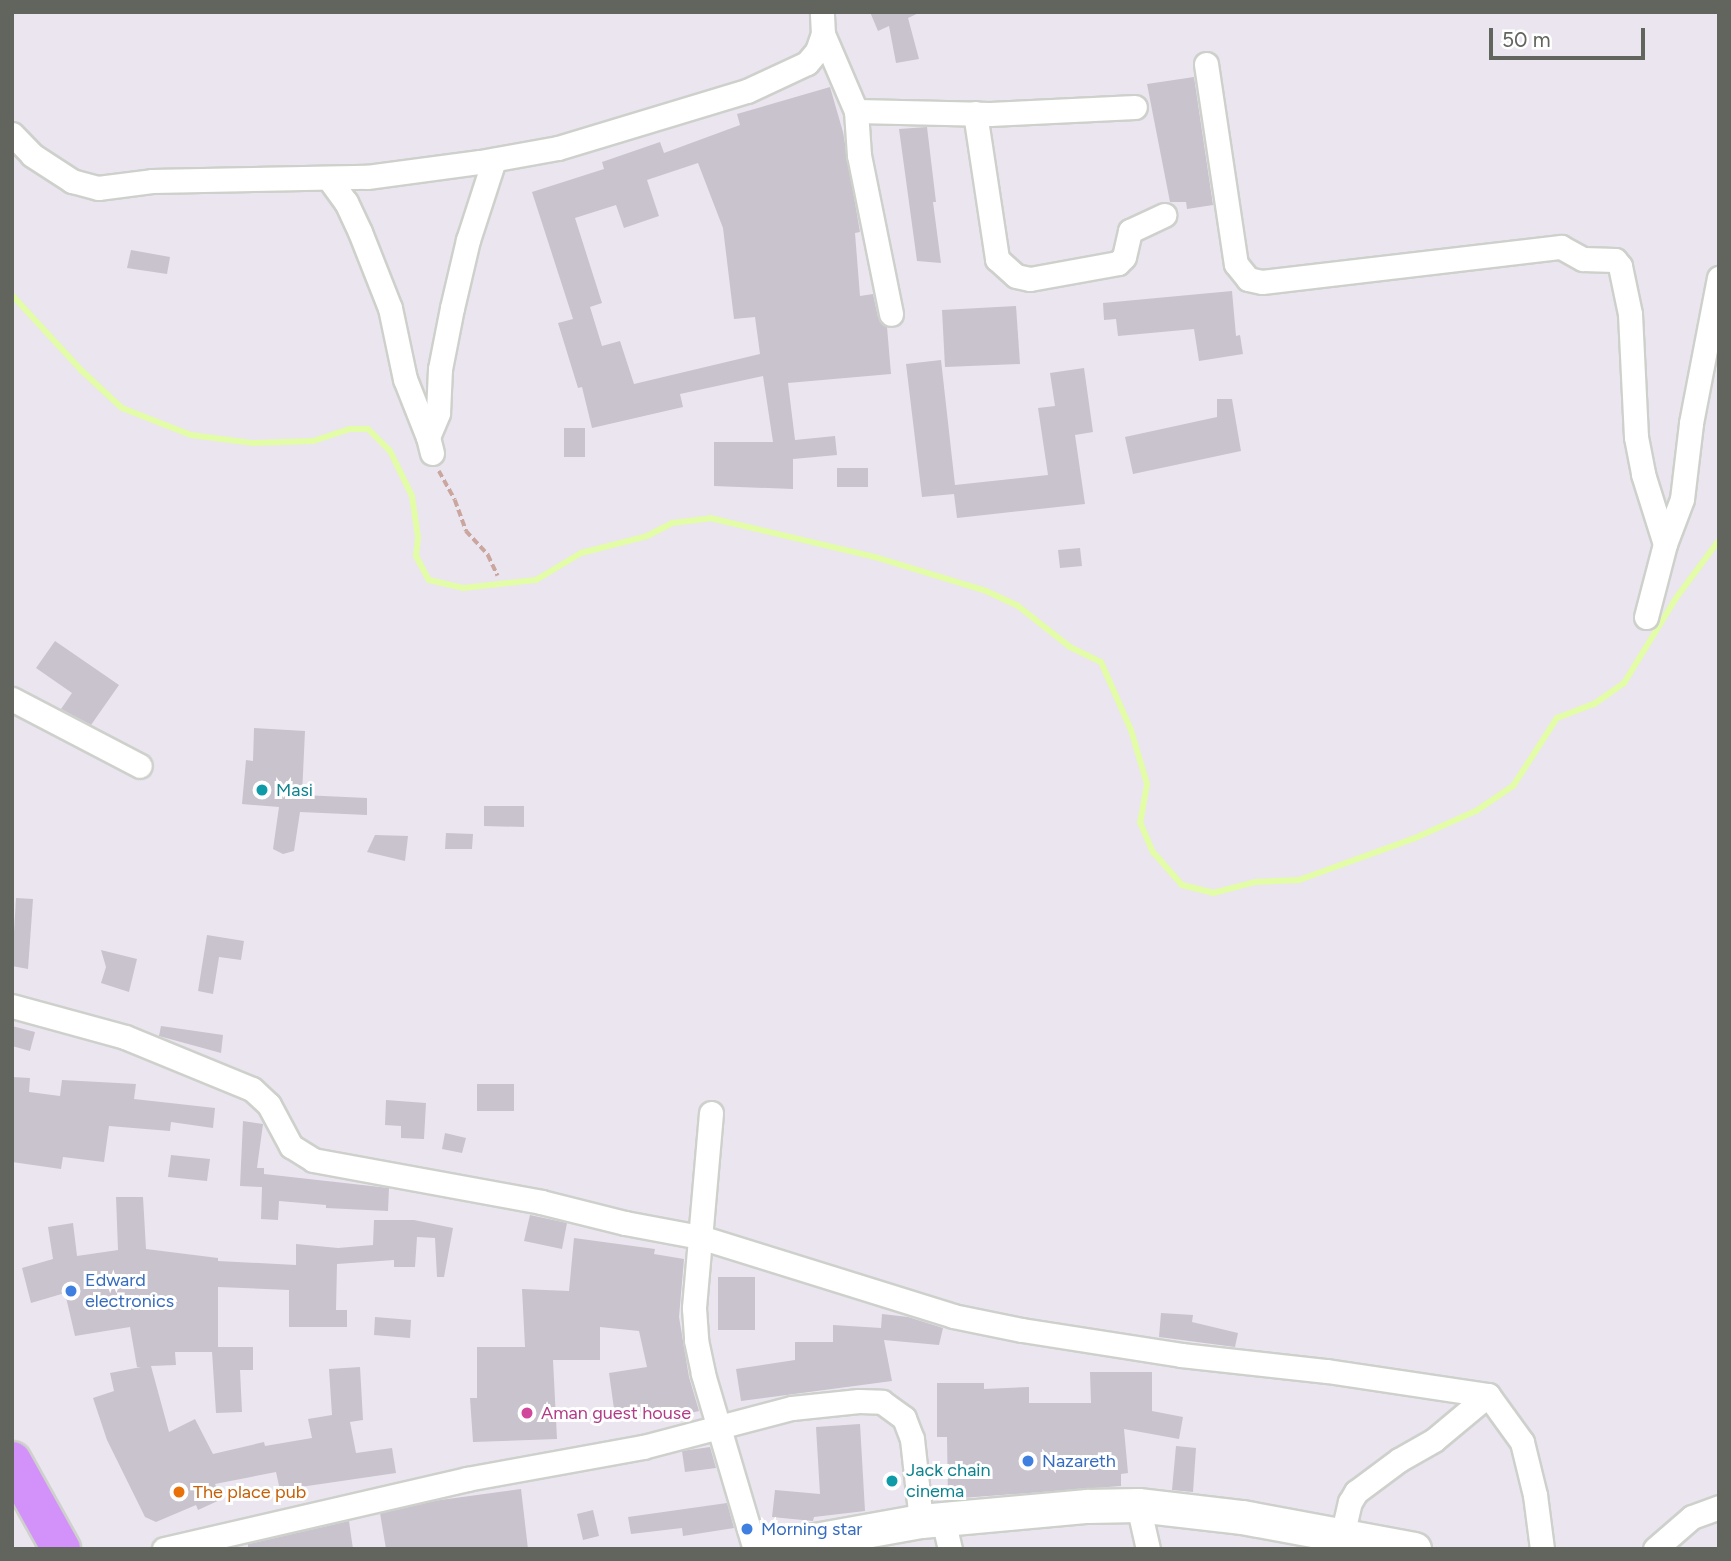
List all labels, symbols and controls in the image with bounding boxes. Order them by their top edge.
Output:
scale bar [1493,14,1649,58]
text: 50 m [1502,27,1551,52]
place label: Masi [276,779,313,801]
marker: Masi [254,782,270,798]
place label: Edward electronics [85,1270,174,1312]
marker: Edward electronics [63,1283,79,1299]
place label: Aman guest house [541,1402,691,1424]
marker: Aman guest house [519,1405,535,1421]
place label: Nazareth [1042,1450,1116,1472]
marker: Nazareth [1020,1453,1036,1469]
place label: Jack chain cinema [906,1460,991,1502]
marker: Jack chain cinema [884,1473,900,1489]
place label: The place pub [193,1481,306,1503]
marker: The place pub [171,1484,187,1500]
place label: Morning star [761,1518,862,1540]
marker: Morning star [739,1521,755,1537]

